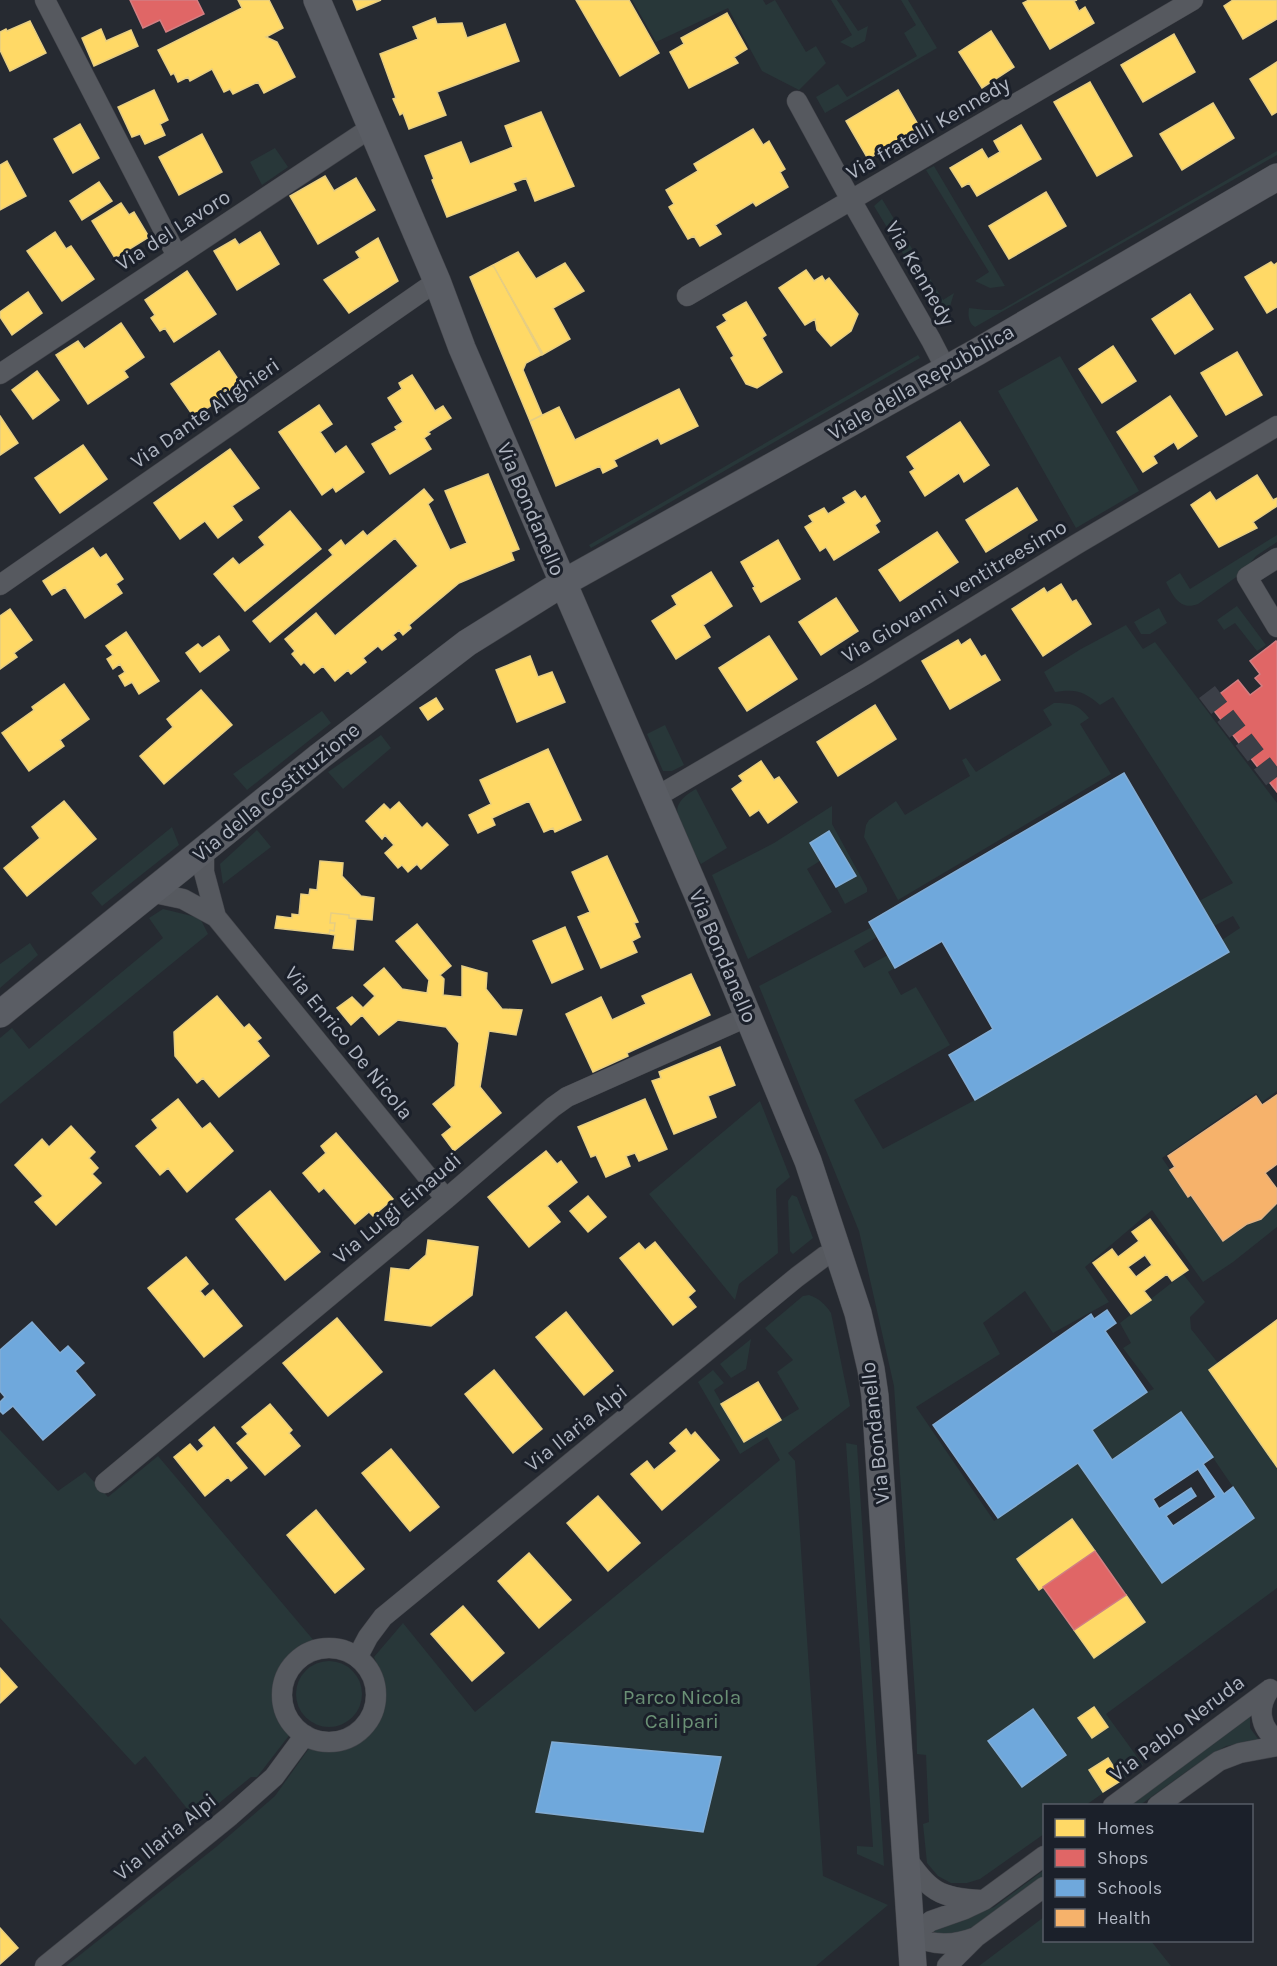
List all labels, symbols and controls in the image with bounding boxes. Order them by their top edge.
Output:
street label: Via fratelli Kennedy [842,71,1014,185]
street label: Via del Lavoro [111,184,235,276]
street label: Via Kennedy [880,217,960,330]
street label: Viale della Repubblica [824,319,1018,445]
street label: Via Dante Alighieri [126,353,284,473]
street label: Via Bondanello [492,439,570,579]
street label: Via Giovanni ventitreesimo [837,514,1071,668]
street label: Via della Costituzione [188,717,364,867]
street label: Via Bondanello [684,886,762,1026]
street label: Via Enrico De Nicola [280,962,418,1124]
street label: Via Luigi Einaudi [328,1147,466,1269]
street label: Via Bondanello [856,1361,894,1505]
street label: Via Ilaria Alpi [520,1379,632,1477]
street label: Via Pablo Neruda [1105,1670,1249,1786]
park label: Parco Nicola Calipari [623,1685,741,1733]
street label: Via Ilaria Alpi [109,1788,221,1886]
legend [1043,1804,1253,1942]
text: Homes [1097,1817,1154,1839]
text: Shops [1097,1847,1149,1869]
text: Schools [1097,1877,1162,1899]
text: Health [1097,1907,1151,1929]

